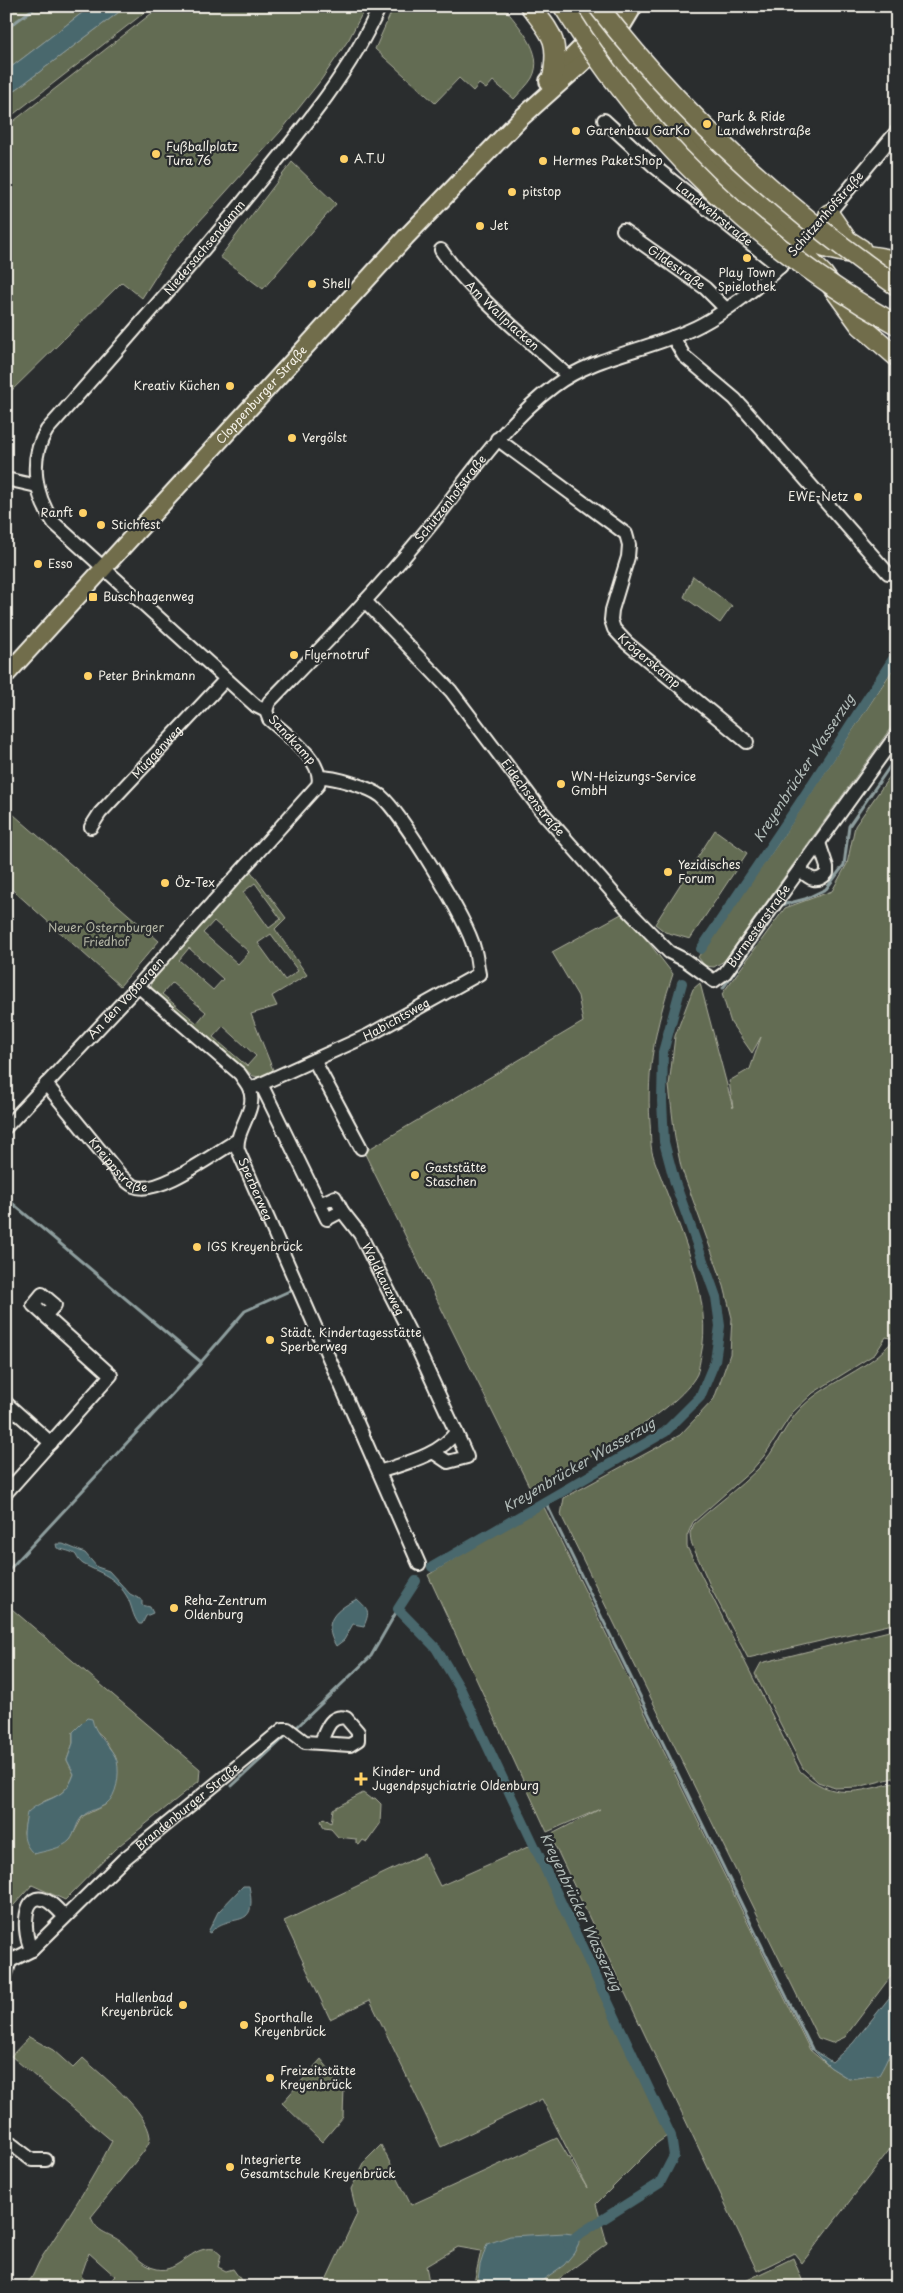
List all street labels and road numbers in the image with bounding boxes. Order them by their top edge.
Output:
street label: Schützenhofstraße [783,167,867,260]
street label: Landwehrstraße [672,177,757,250]
street label: Niedersachsendamm [159,196,249,298]
street label: Gildestraße [644,240,709,293]
street label: Am Wallplacken [462,276,544,354]
street label: Cloppenburger Straße [211,341,311,448]
street label: Schützenhofstraße [410,451,490,546]
street label: Krögerskamp [614,629,685,692]
street label: Sandkamp [265,710,321,768]
street label: Müggenweg [127,721,186,782]
street label: Eidechsenstraße [497,755,569,840]
street label: Burmesterstraße [722,880,794,971]
street label: An den Voßbergen [83,953,168,1043]
street label: Habichtsweg [360,993,433,1045]
street label: Kneippstraße [85,1133,148,1196]
street label: Sperberweg [234,1154,278,1224]
street label: Waldkauzweg [358,1239,410,1318]
street label: Brandenburger Straße [131,1758,243,1854]

